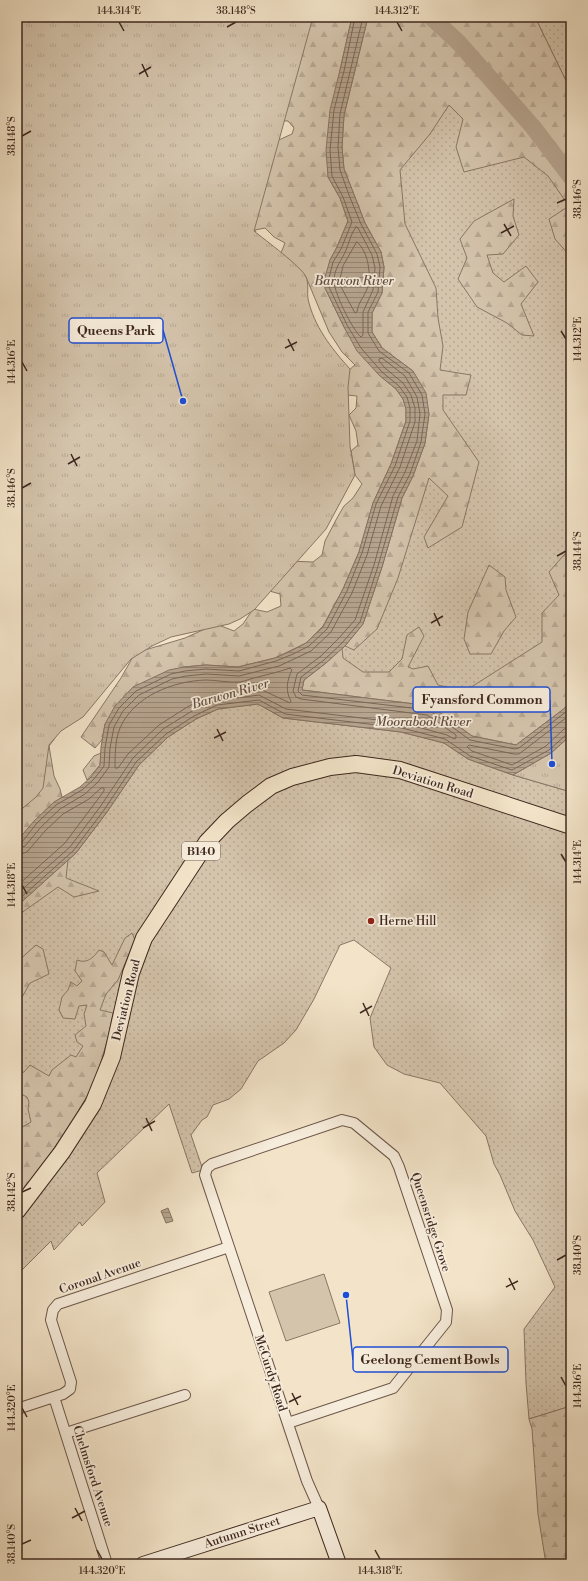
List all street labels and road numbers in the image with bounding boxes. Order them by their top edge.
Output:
street label: Deviation Road [391,763,475,802]
road number: B140 [182,842,220,860]
street label: Deviation Road [109,957,144,1043]
street label: Queensridge Grove [407,1170,454,1274]
street label: Coronal Avenue [57,1255,143,1297]
street label: McCurdy Road [251,1333,290,1414]
street label: Chelmsford Avenue [69,1424,116,1529]
street label: Autumn Street [201,1513,283,1552]

